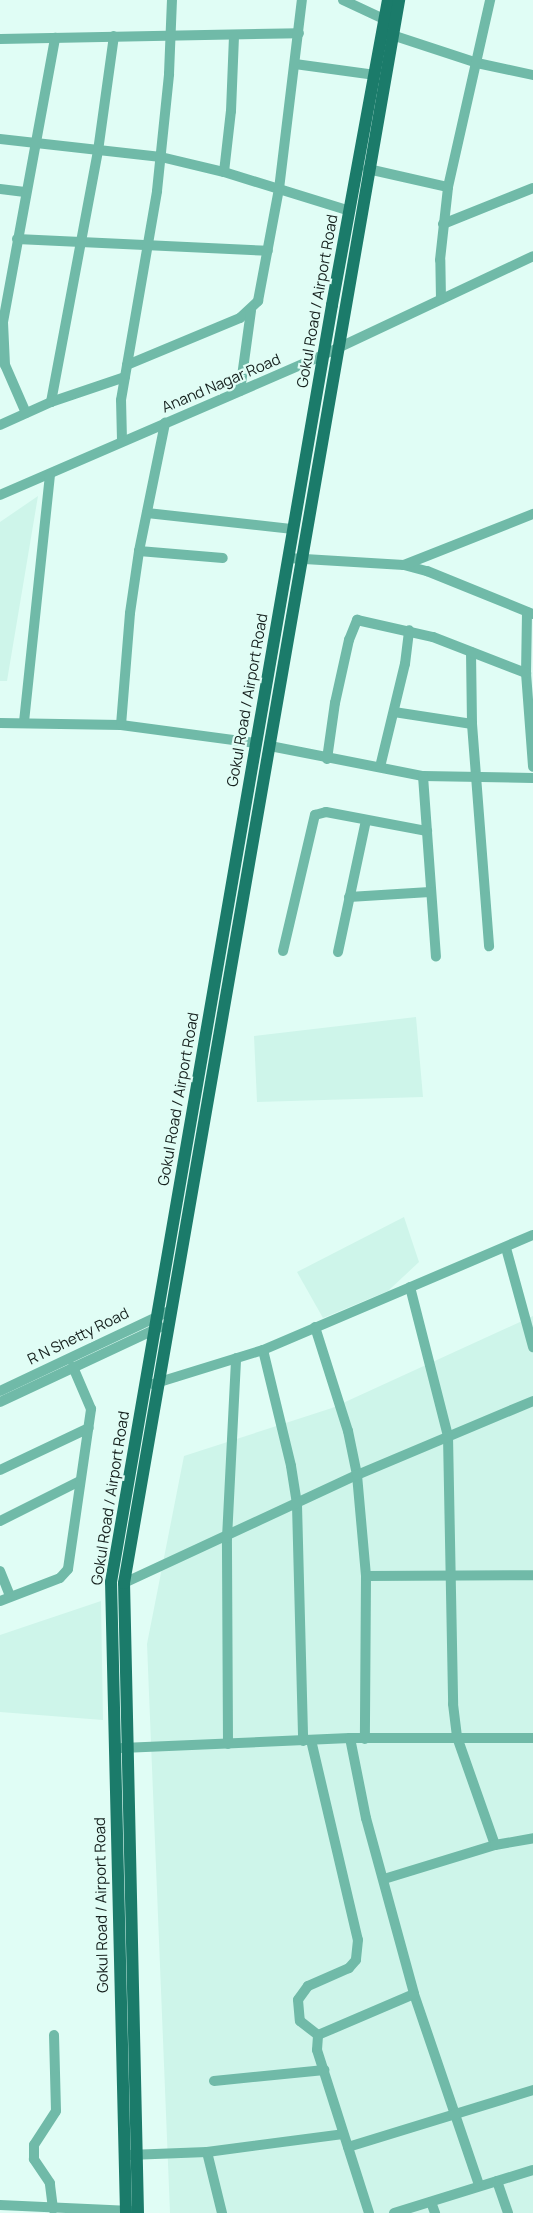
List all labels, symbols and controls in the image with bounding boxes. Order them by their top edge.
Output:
street label: Gokul Road / Airport Road [293,213,341,389]
street label: Anand Nagar Road [159,350,283,416]
street label: Gokul Road / Airport Road [223,612,271,788]
street label: Gokul Road / Airport Road [154,1011,202,1187]
street label: R N Shetty Road [25,1304,131,1368]
street label: Gokul Road / Airport Road [87,1410,133,1586]
street label: Gokul Road / Airport Road [90,1817,112,1993]

